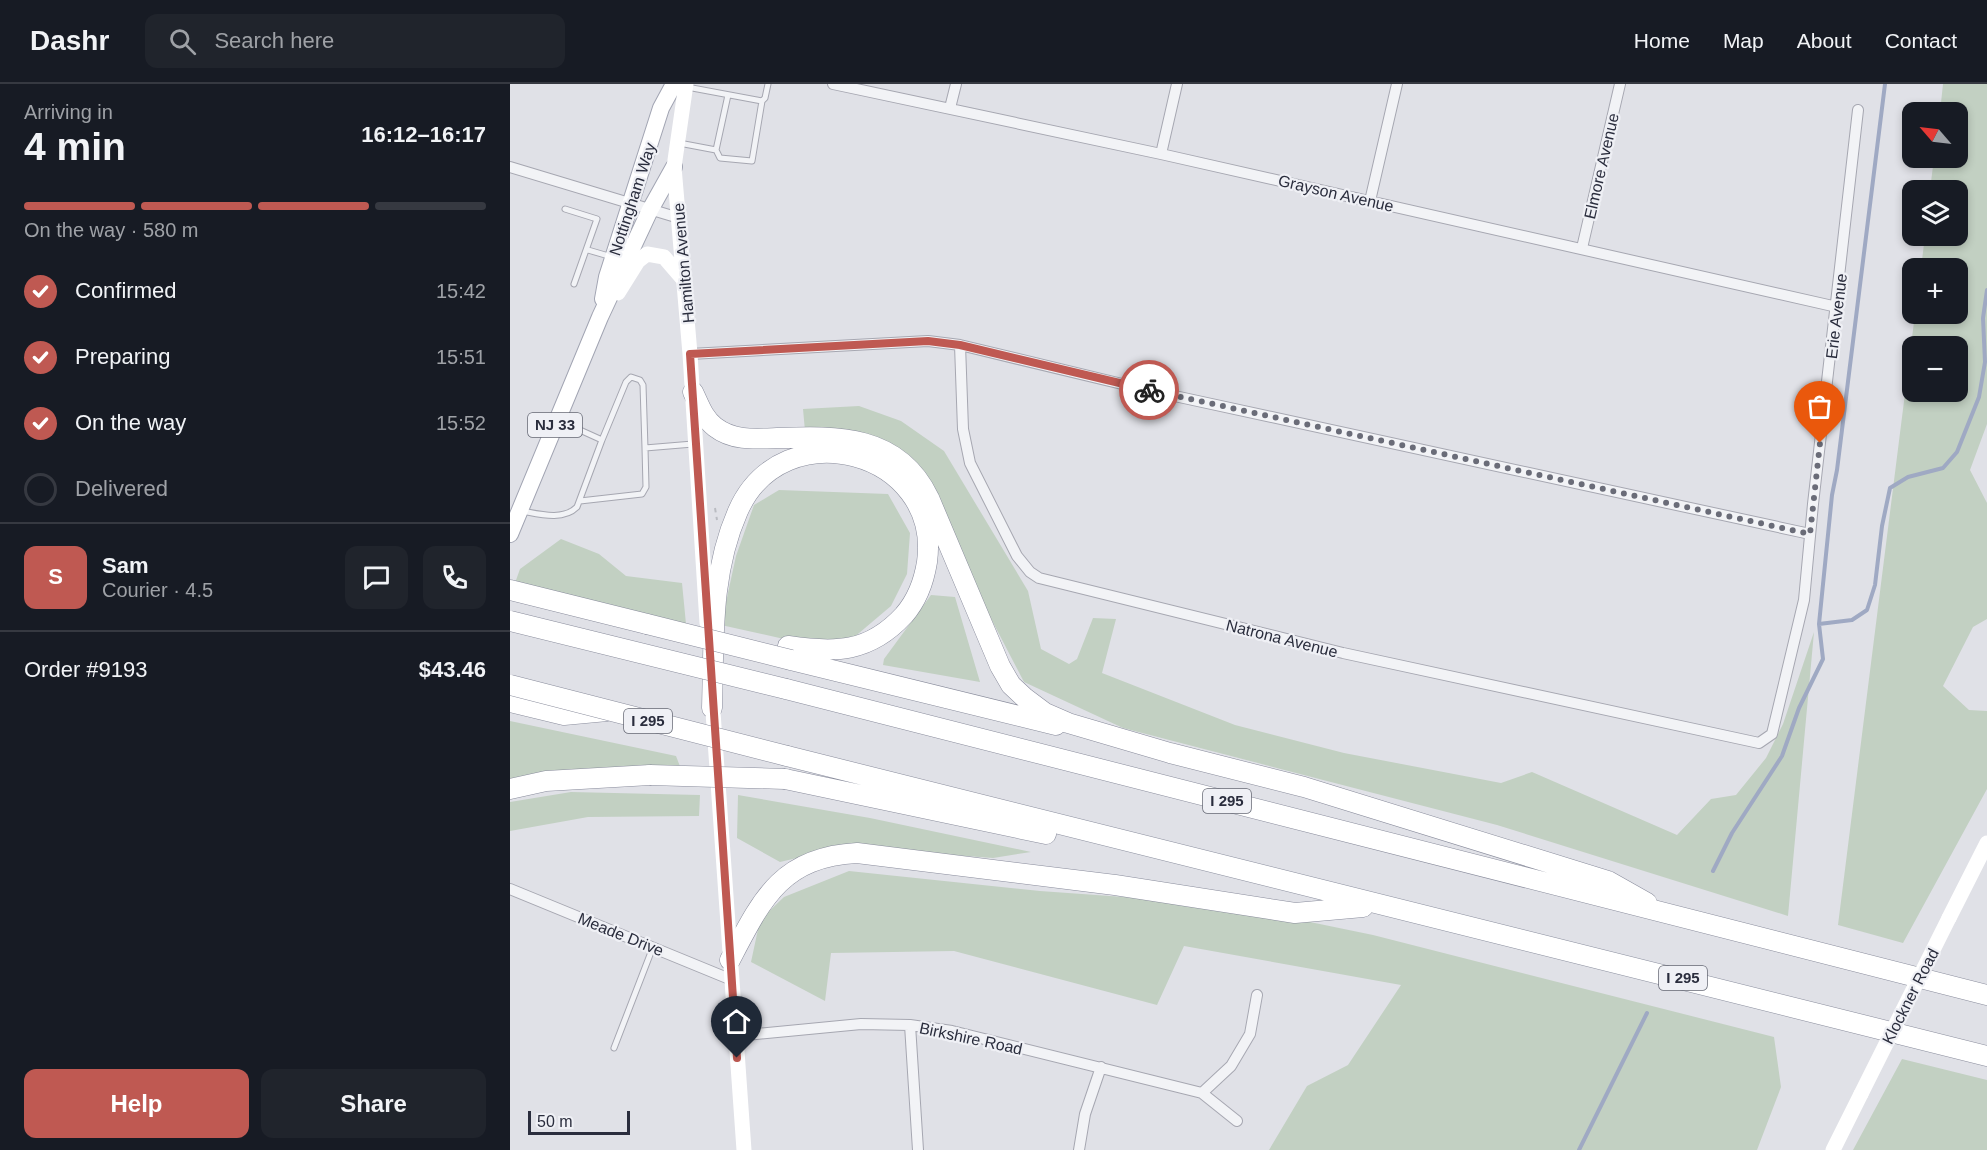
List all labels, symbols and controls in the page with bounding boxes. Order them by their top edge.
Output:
search box [145,14,565,68]
text: Dashr [30,25,109,56]
icon: search [166,25,199,58]
text: Search here [214,28,334,53]
text: Home [1634,29,1690,52]
text: Map [1723,29,1764,52]
text: About [1797,29,1852,52]
text: Contact [1885,29,1957,52]
text: Arriving in [24,101,113,123]
north arrow [1902,102,1968,168]
map controls [1902,102,1968,402]
street label: Elmore Avenue [1581,111,1622,221]
text: 16:12–16:17 [361,122,486,147]
text: 4 min [24,125,126,168]
street label: Nottingham Way [606,141,659,258]
street label: Grayson Avenue [1276,172,1395,215]
button: layers [1902,180,1968,246]
street label: Hamilton Avenue [670,202,697,324]
text: On the way · 580 m [24,219,199,241]
button: + [1902,258,1968,324]
street label: Erie Avenue [1823,272,1850,360]
icon: check [24,275,57,308]
text: Confirmed [75,278,176,303]
text: 15:42 [436,280,486,302]
button: − [1902,336,1968,402]
icon: check [24,341,57,374]
text: Preparing [75,344,170,369]
text: 15:51 [436,346,486,368]
courier [1119,360,1179,420]
icon: bike [1133,374,1166,407]
pin [1794,381,1845,443]
icon: bag [1803,390,1836,423]
icon: check [24,407,57,440]
text: On the way [75,410,186,435]
text: 15:52 [436,412,486,434]
road number: NJ 33 [528,413,582,437]
text: Delivered [75,476,168,501]
button: chat [345,546,408,609]
button: phone [423,546,486,609]
text: Sam [102,553,148,578]
text: S [48,564,63,589]
text: Courier · 4.5 [102,579,213,601]
street label: Natrona Avenue [1224,616,1340,661]
text: Order #9193 [24,657,148,682]
text: $43.46 [419,657,486,682]
road number: I 295 [624,709,672,733]
road number: I 295 [1203,789,1251,813]
street label: Meade Drive [576,910,666,959]
street label: Klockner Road [1879,946,1942,1047]
road number: I 295 [1659,966,1707,990]
pin [711,996,762,1058]
icon: home [720,1005,753,1038]
street label: Birkshire Road [918,1019,1024,1058]
button: Help [24,1069,249,1138]
button: Share [261,1069,486,1138]
scale bar [528,1108,630,1136]
text: 50 m [537,1113,573,1130]

